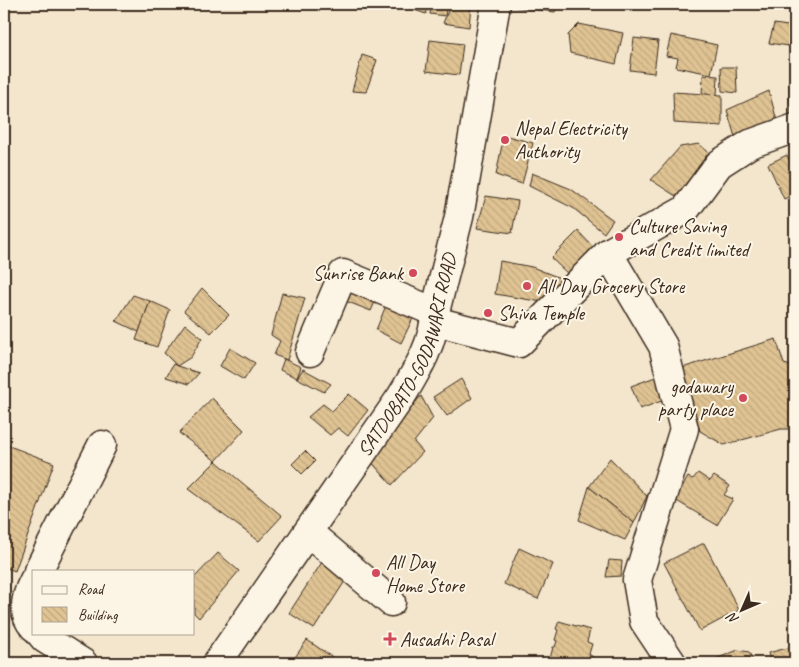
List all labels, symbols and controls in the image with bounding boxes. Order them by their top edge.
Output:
place label: Nepal Electricity Authority [515,116,629,164]
marker: Nepal Electricity Authority [499,134,511,146]
place label: Culture Saving and Credit limited [629,214,752,262]
marker: Culture Saving and Credit limited [613,231,625,243]
street label: SATDOBATO-GODAWARI ROAD [352,249,463,461]
place label: Sunrise Bank [313,261,405,286]
marker: Sunrise Bank [407,267,419,279]
place label: All Day Grocery Store [537,274,686,299]
marker: All Day Grocery Store [521,280,533,292]
place label: Shiva Temple [498,301,585,326]
marker: Shiva Temple [482,307,494,319]
place label: godawary party place [658,374,734,422]
marker: godawary party place [737,392,749,404]
place label: All Day Home Store [386,550,465,598]
marker: All Day Home Store [370,567,382,579]
legend [32,570,195,634]
text: Road [78,580,105,599]
north arrow [716,584,766,634]
text: Building [78,606,118,625]
text: N [722,608,742,628]
place label: Ausadhi Pasal [400,627,497,652]
marker: Ausadhi Pasal [384,633,396,645]

